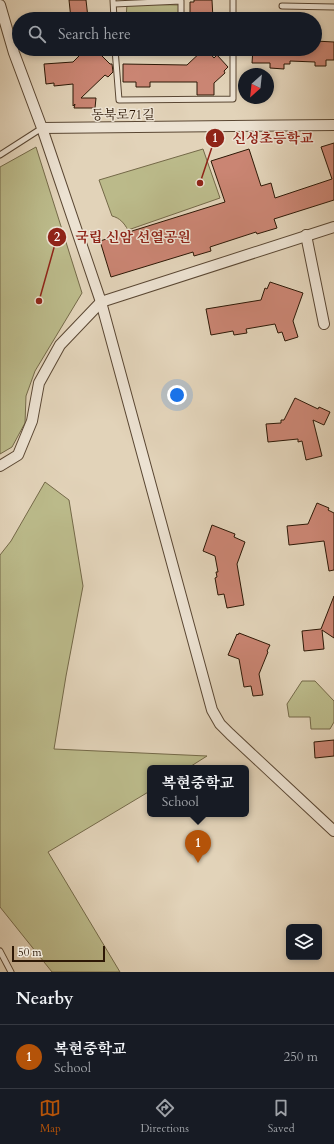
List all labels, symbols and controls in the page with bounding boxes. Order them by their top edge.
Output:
search box [12,12,322,56]
icon: search [26,23,48,45]
text: Search here [58,24,131,44]
north arrow [238,68,274,104]
street label: 동북로71길 [91,106,155,124]
callout: 신성초등학교 [205,125,322,151]
text: 신성초등학교 [232,129,314,148]
text: 1 [212,130,218,146]
callout: 국립 신암 선열공원 [47,224,199,250]
text: 국립 신암 선열공원 [75,228,191,247]
text: 2 [54,229,60,245]
your location [167,385,187,405]
popup [147,765,249,817]
text: 복현중학교 [162,773,234,793]
text: School [162,793,199,811]
pin: 1 [185,830,211,863]
map controls [286,924,322,960]
button: layers [286,924,322,960]
scale bar [12,944,105,963]
text: 50 m [18,945,42,960]
text: Nearby [16,987,73,1010]
text: 복현중학교 [54,1039,126,1059]
text: 1 [26,1048,32,1066]
text: 250 m [284,1048,318,1066]
text: School [54,1059,91,1077]
tab: Map [39,1097,61,1136]
tab: Directions [140,1097,189,1136]
tab: Saved [268,1097,295,1136]

